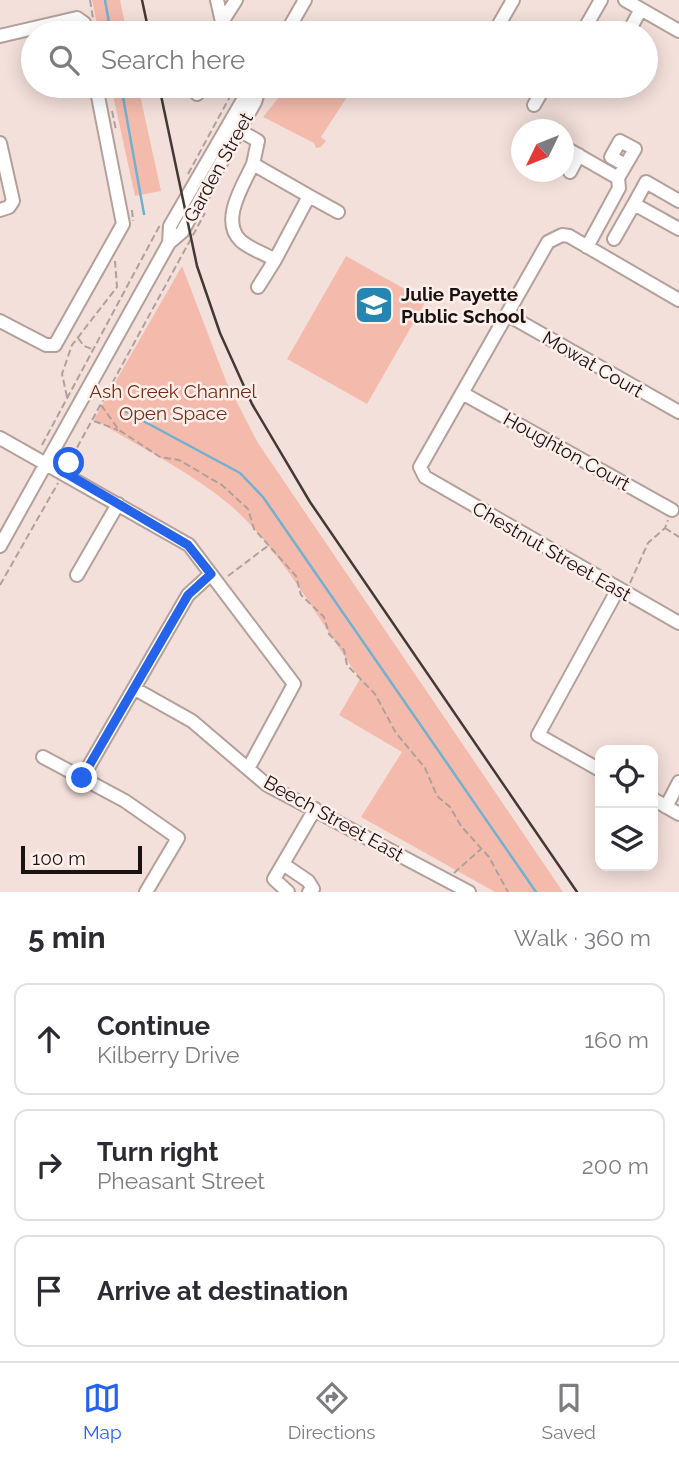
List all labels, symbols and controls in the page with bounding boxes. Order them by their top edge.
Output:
search box [21,21,658,98]
icon: search [45,41,83,79]
text: Search here [101,45,245,75]
street label: Garden Street [179,108,257,226]
north arrow [511,119,574,182]
place label: Julie Payette Public School [401,283,527,327]
school or university icon: Julie Payette Public School [353,284,395,326]
street label: Mowat Court [539,326,648,402]
park label: Ash Creek Channel Open Space [89,380,258,424]
street label: Houghton Court [500,407,635,495]
route start [53,447,84,478]
street label: Chestnut Street East [469,497,636,606]
map controls [595,745,658,871]
button: locate [595,745,658,808]
route end [66,762,97,793]
street label: Beech Street East [260,771,408,866]
button: layers [595,808,658,871]
scale bar [21,843,142,875]
text: 100 m [32,847,86,869]
text: 5 min [28,920,106,955]
text: Walk · 360 m [514,924,651,951]
text: Continue [97,1011,210,1041]
icon: ahead [30,1020,68,1058]
text: 160 m [584,1026,649,1053]
text: Kilberry Drive [97,1041,240,1068]
text: Turn right [97,1137,218,1167]
icon: right [30,1146,68,1184]
text: 200 m [582,1152,649,1179]
text: Pheasant Street [97,1167,265,1194]
icon: arrive [30,1272,68,1310]
text: Arrive at destination [97,1276,348,1306]
tab: Map [83,1379,122,1443]
tab: Directions [288,1379,376,1443]
tab: Saved [542,1379,596,1443]

